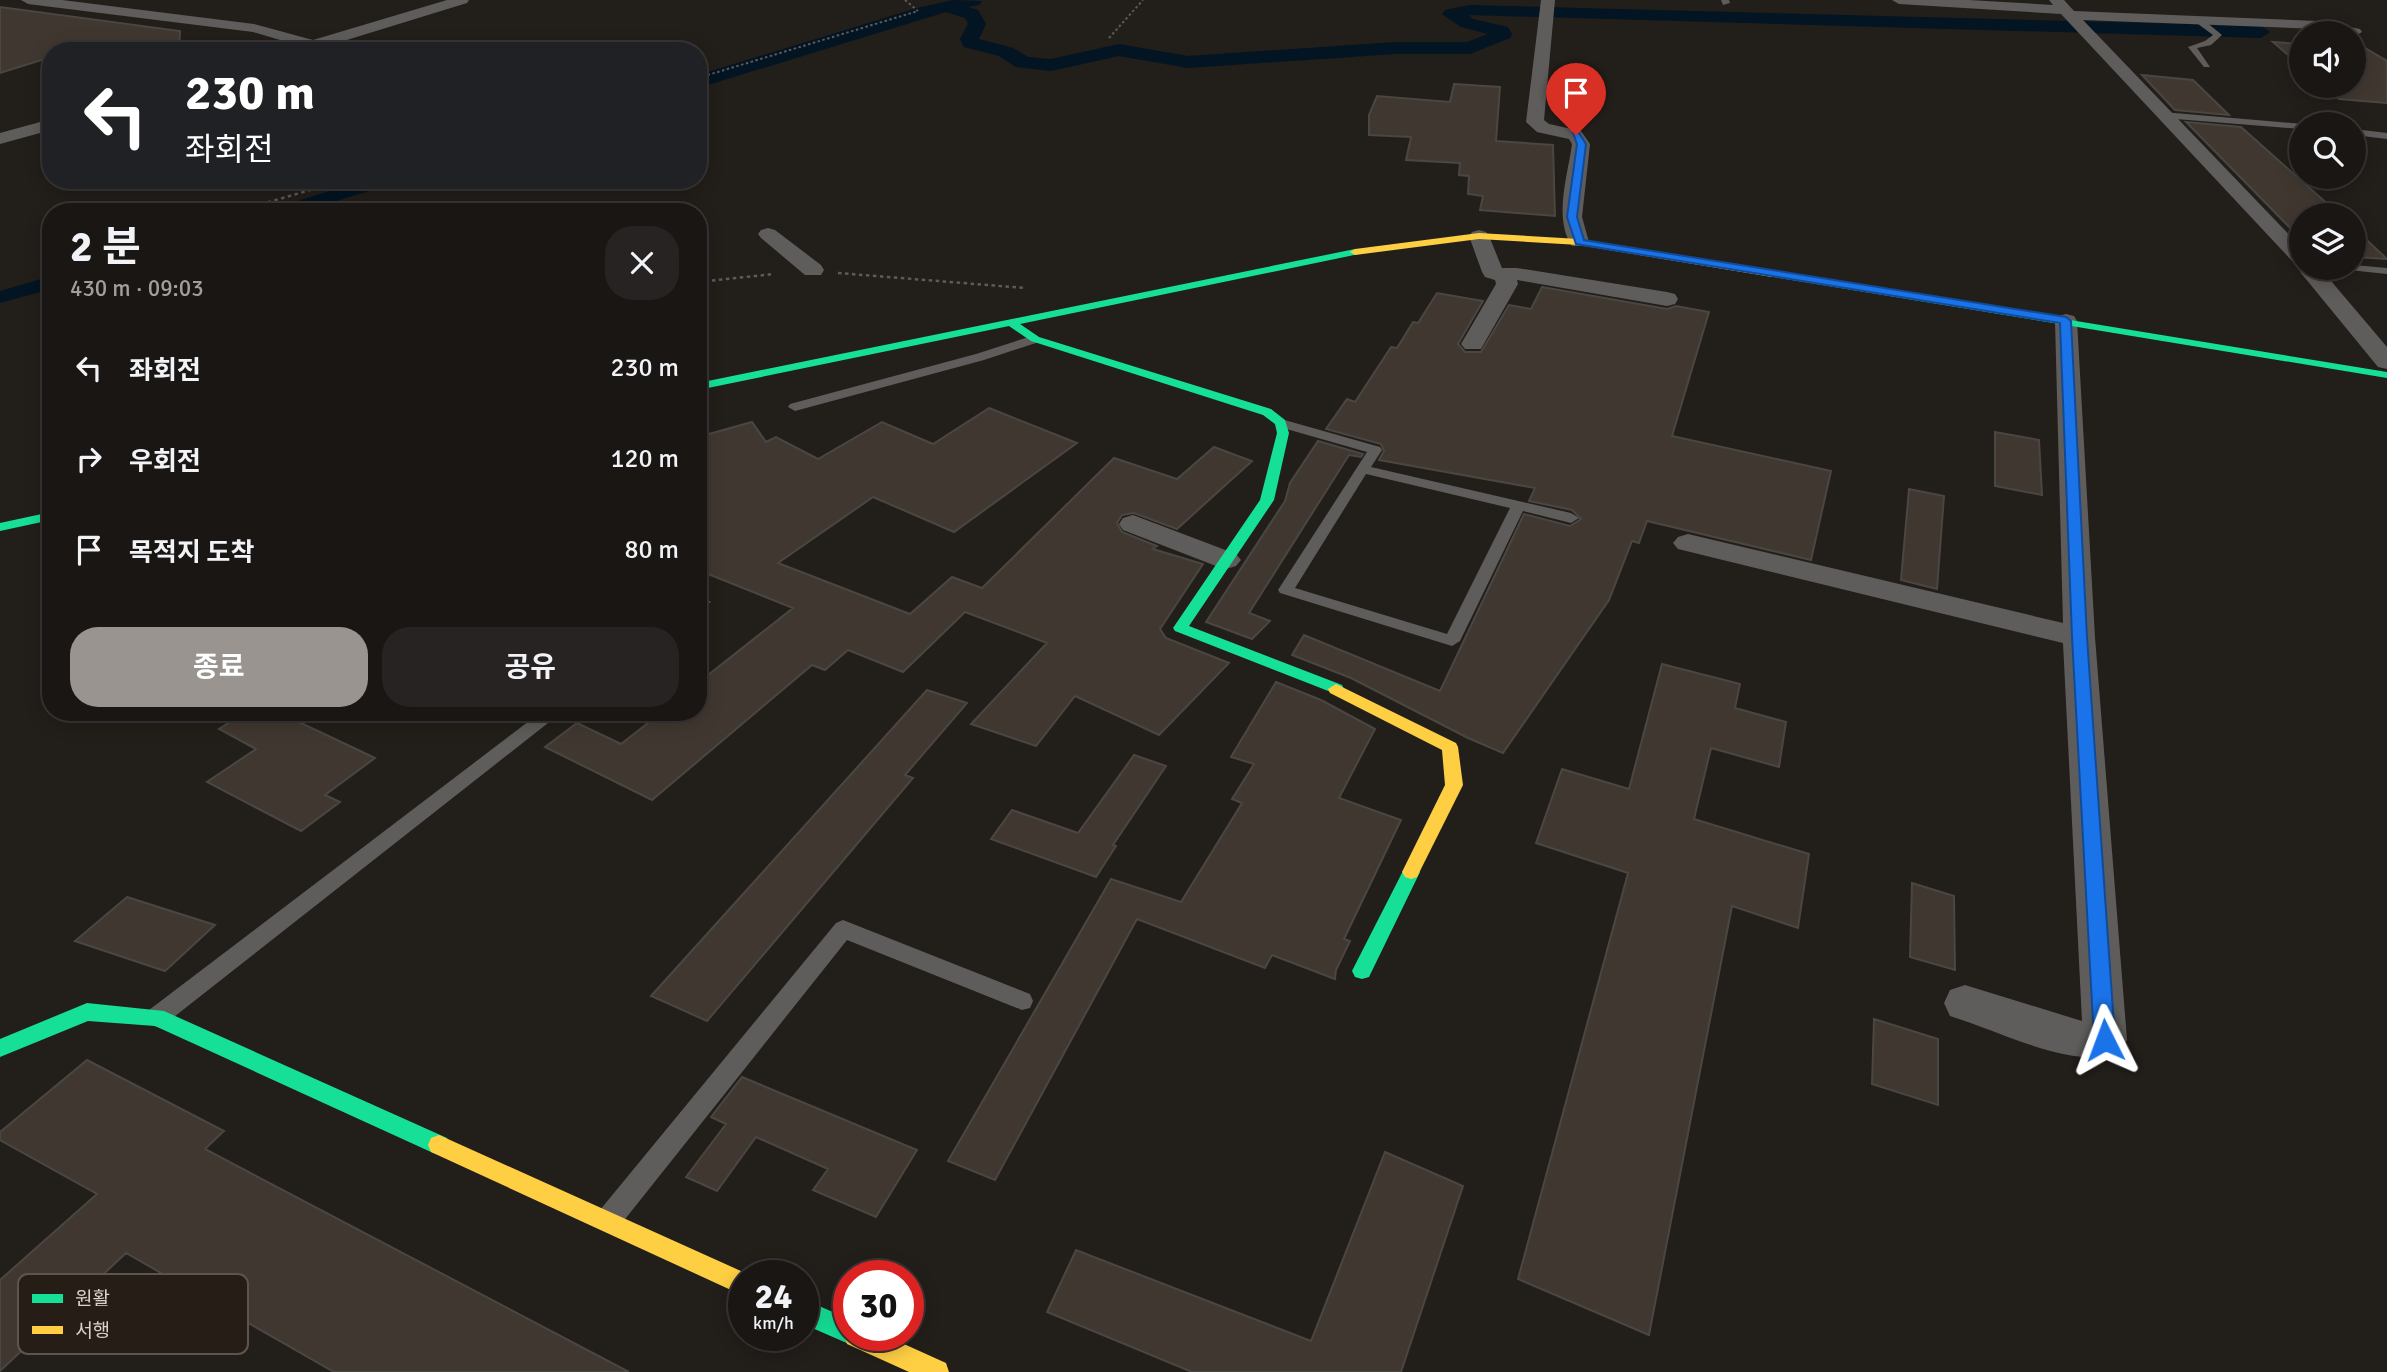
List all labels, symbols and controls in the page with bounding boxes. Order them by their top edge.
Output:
map controls [2289,21,2366,280]
button: sound [2289,21,2366,98]
text: 230 m [185,63,315,123]
pin [1546,63,1606,135]
icon: left [70,70,161,161]
icon: arrive [1557,74,1595,112]
button: search [2289,112,2366,189]
text: 좌회전 [185,130,273,169]
button: layers [2289,203,2366,280]
text: 2 분 [70,222,141,273]
button: close [605,226,679,300]
text: 430 m · 09:03 [70,274,204,303]
icon: left [70,349,108,387]
text: 230 m [610,352,679,384]
text: 좌회전 [129,355,201,387]
icon: right [70,440,108,478]
text: 120 m [610,443,679,475]
text: 우회전 [129,446,201,478]
icon: arrive [70,531,108,569]
text: 80 m [624,534,679,566]
text: 목적지 도착 [129,537,254,569]
button: 종료 [70,627,368,707]
button: 공유 [382,627,679,707]
position arrow [2068,1003,2142,1077]
speed limit sign: 30 [833,1260,924,1351]
legend [18,1274,248,1354]
text: 24 [755,1275,792,1318]
text: 원활 [75,1287,110,1311]
text: km/h [753,1312,794,1334]
text: 서행 [75,1319,110,1343]

